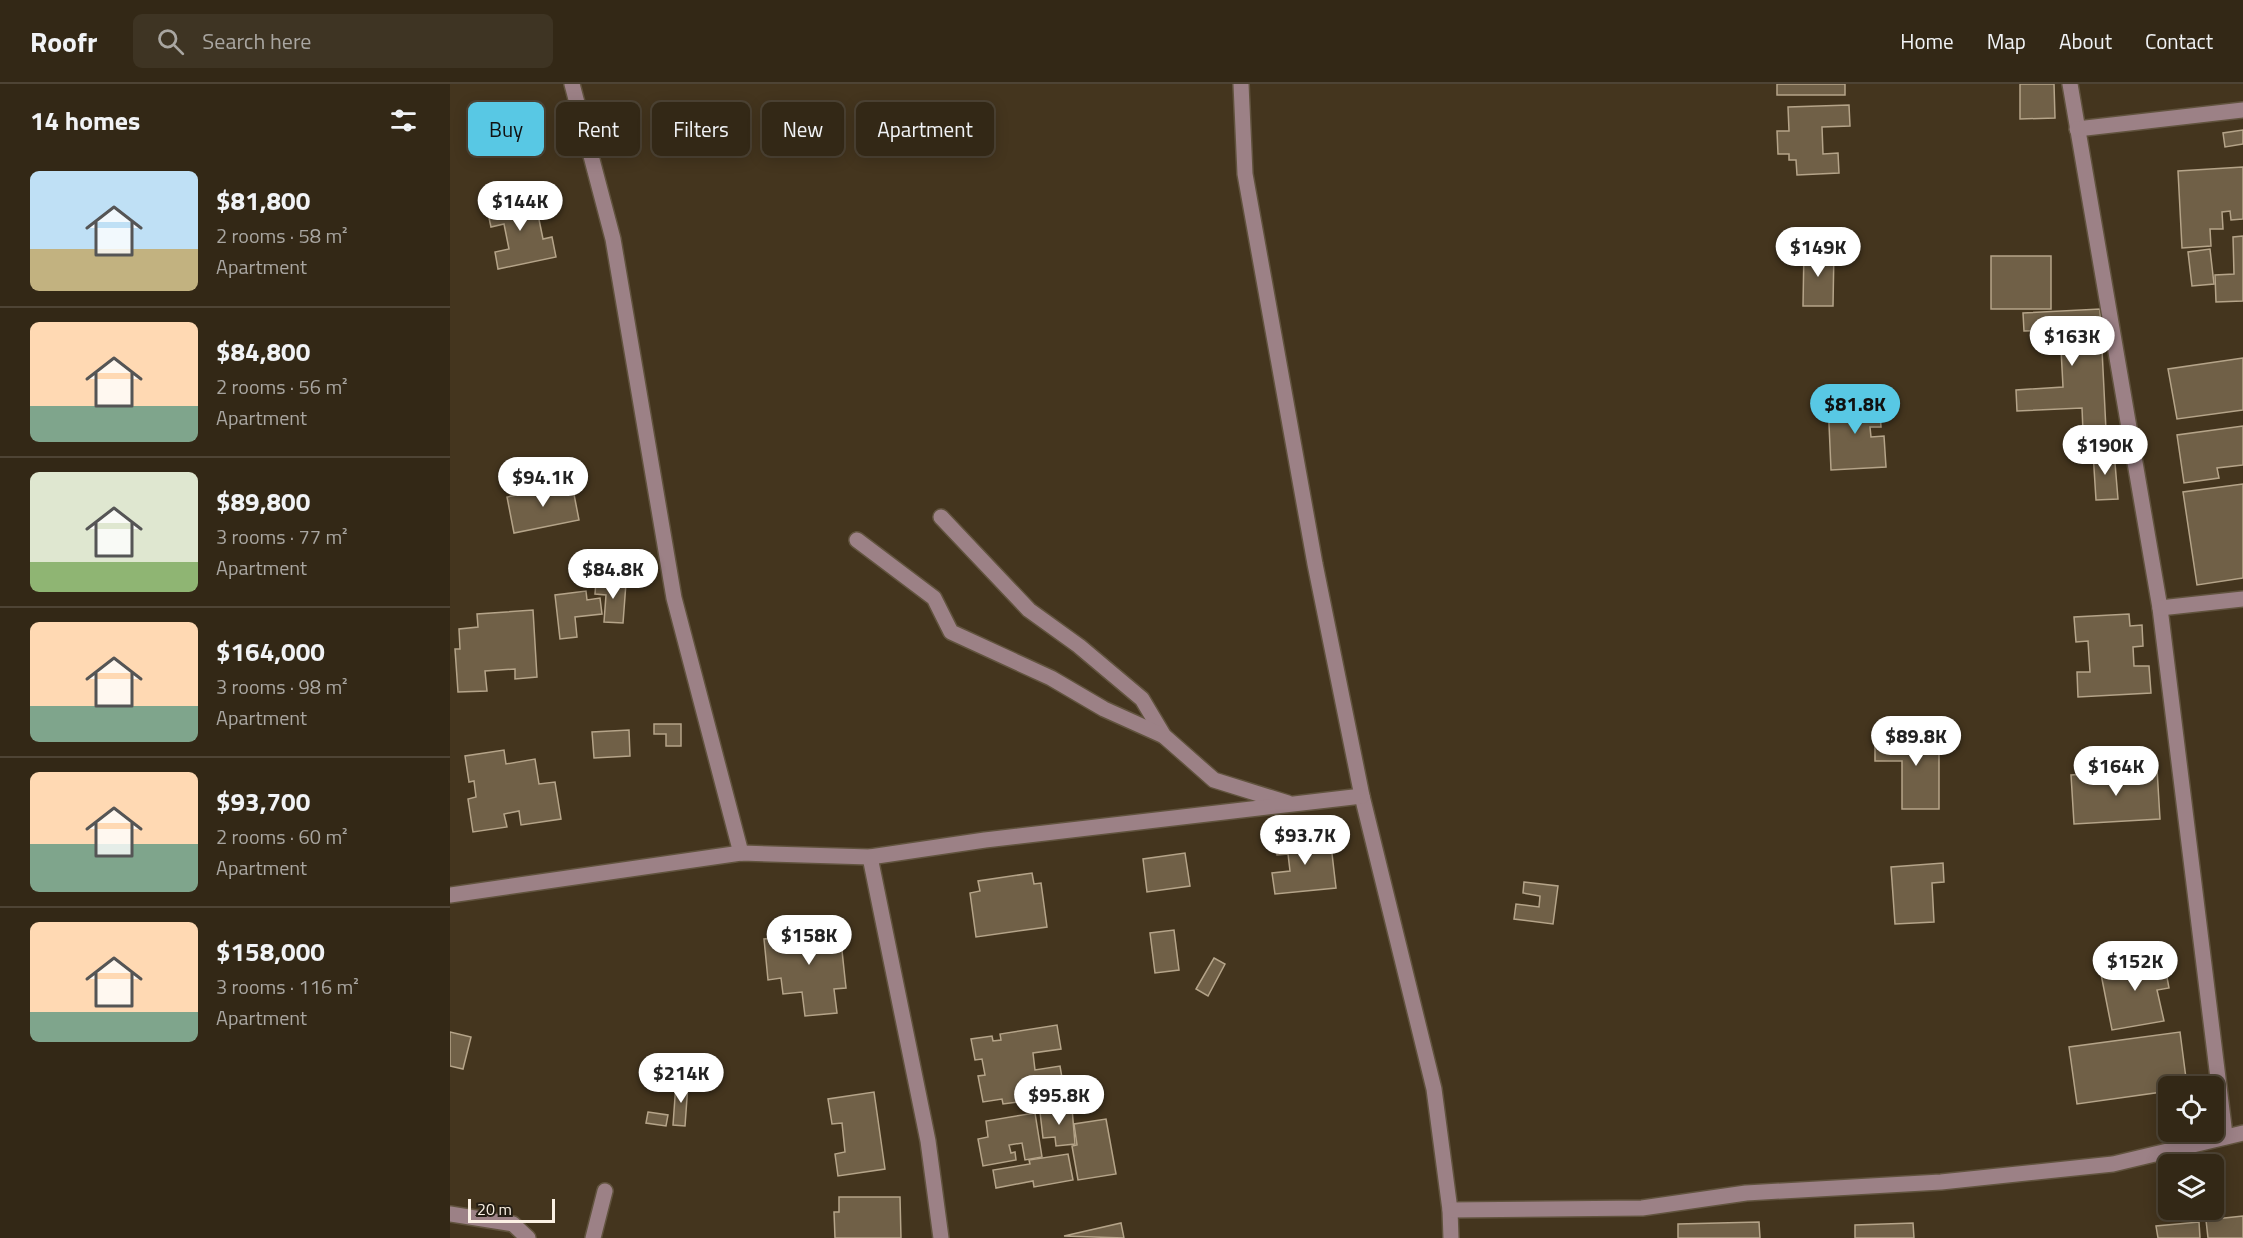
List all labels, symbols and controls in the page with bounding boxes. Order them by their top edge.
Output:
search box [133,14,553,68]
text: Roofr [30,20,97,63]
text: Search here [202,24,311,58]
icon: search [154,25,187,58]
text: Home [1900,25,1954,57]
text: Map [1987,25,2026,57]
text: About [2059,25,2112,57]
text: Contact [2145,25,2213,57]
text: 14 homes [30,101,140,140]
chip: Buy [468,102,544,156]
chip: Rent [556,102,640,156]
chip: Filters [652,102,750,156]
chip: New [762,102,844,156]
chip: Apartment [856,102,994,156]
icon: filters [387,104,420,137]
text: $81,800 [216,181,310,220]
pin: $144K [478,181,562,232]
text: $144K [492,185,548,216]
icon: home [78,195,150,267]
text: 2 rooms · 58 m² [216,220,348,251]
pin: $149K [1776,227,1860,278]
text: $149K [1790,231,1846,262]
text: Apartment [216,251,307,282]
pin: $163K [2030,316,2114,367]
text: $163K [2044,320,2100,351]
text: $84,800 [216,332,310,371]
icon: home [78,346,150,418]
text: 2 rooms · 56 m² [216,371,348,402]
pin: $81.8K [1806,384,1904,435]
text: $81.8K [1824,388,1886,419]
text: Apartment [216,402,307,433]
pin: $190K [2063,425,2147,476]
text: $190K [2077,429,2133,460]
pin: $94.1K [494,457,592,508]
text: $94.1K [512,461,574,492]
text: $89,800 [216,482,310,521]
icon: home [78,496,150,568]
text: 3 rooms · 77 m² [216,521,348,552]
pin: $84.8K [564,549,662,600]
text: Apartment [216,552,307,583]
text: $84.8K [582,553,644,584]
text: $164,000 [216,632,325,671]
icon: home [78,646,150,718]
text: 3 rooms · 98 m² [216,671,348,702]
text: Apartment [216,702,307,733]
pin: $89.8K [1867,716,1965,767]
text: $89.8K [1885,720,1947,751]
pin: $164K [2074,746,2158,797]
text: $164K [2088,750,2144,781]
text: $93,700 [216,782,310,821]
icon: home [78,796,150,868]
pin: $93.7K [1256,815,1354,866]
text: $93.7K [1274,819,1336,850]
text: 2 rooms · 60 m² [216,821,348,852]
text: Apartment [216,852,307,883]
pin: $158K [767,915,851,966]
text: $158K [781,919,837,950]
text: $158,000 [216,932,325,971]
pin: $152K [2093,941,2177,992]
text: $152K [2107,945,2163,976]
icon: home [78,946,150,1018]
text: 3 rooms · 116 m² [216,971,359,1002]
text: Apartment [216,1002,307,1033]
pin: $214K [639,1053,723,1104]
text: $214K [653,1057,709,1088]
pin: $95.8K [1010,1075,1108,1126]
map controls [2158,1076,2224,1220]
button: locate [2158,1076,2224,1142]
text: $95.8K [1028,1079,1090,1110]
button: layers [2158,1154,2224,1220]
scale bar [468,1196,555,1224]
text: 20 m [477,1197,512,1221]

